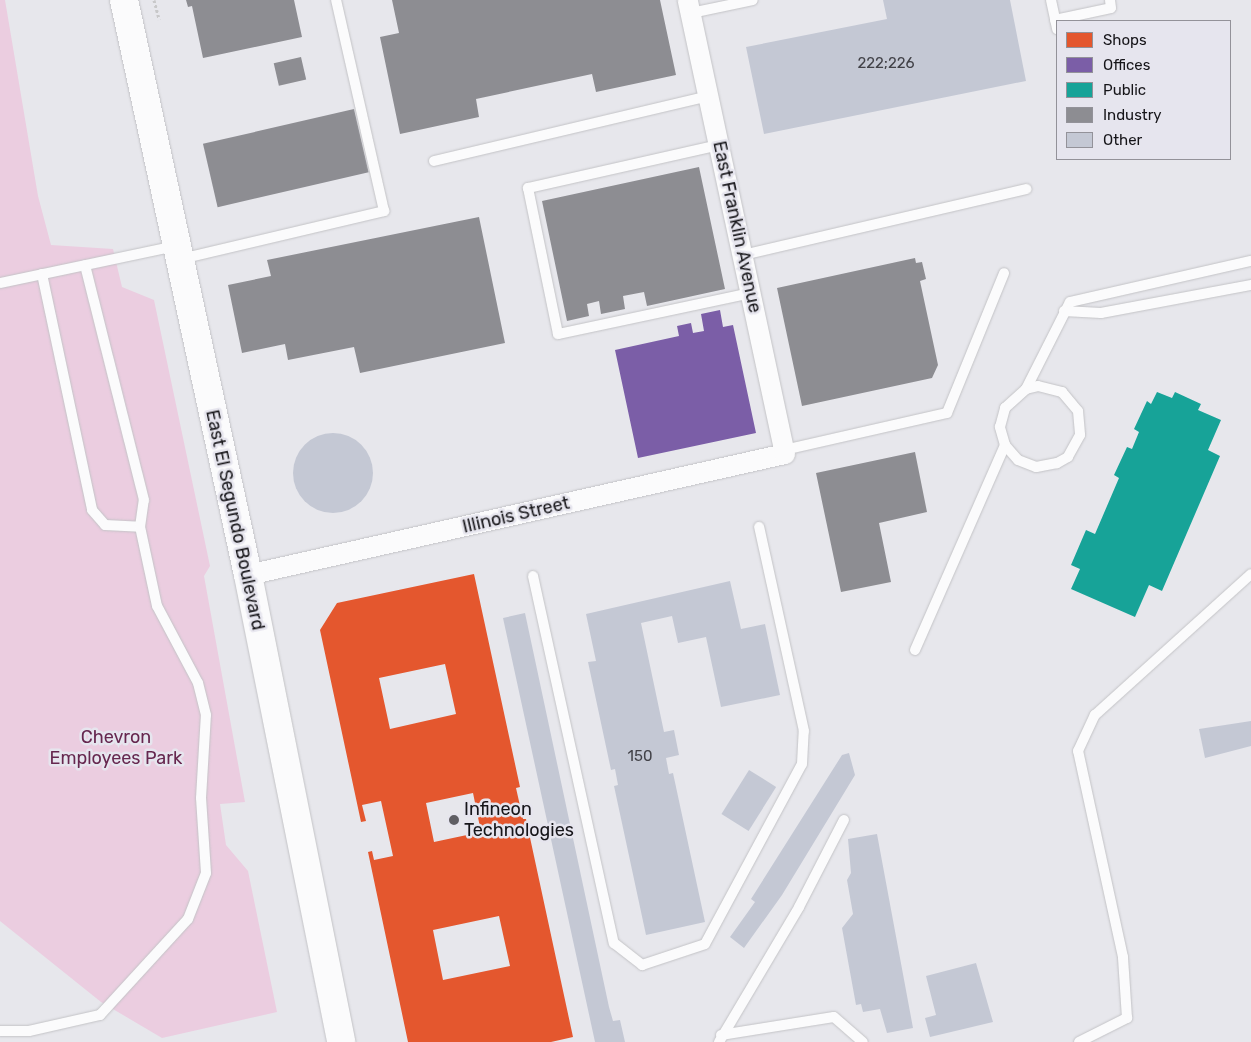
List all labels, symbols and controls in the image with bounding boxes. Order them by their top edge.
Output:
legend [1056,20,1231,160]
text: Shops [1103,31,1147,49]
house number: 222;226 [857,55,915,73]
text: Offices [1103,56,1150,74]
text: Public [1103,81,1146,99]
text: Industry [1103,106,1162,124]
text: Other [1103,131,1142,149]
street label: East Franklin Avenue [708,139,766,315]
street label: East El Segundo Boulevard [201,408,269,632]
street label: Illinois Street [460,492,572,538]
park label: Chevron Employees Park [50,727,182,770]
house number: 150 [628,748,652,766]
place label: Infineon Technologies [464,799,574,842]
marker: Infineon Technologies [448,814,460,826]

